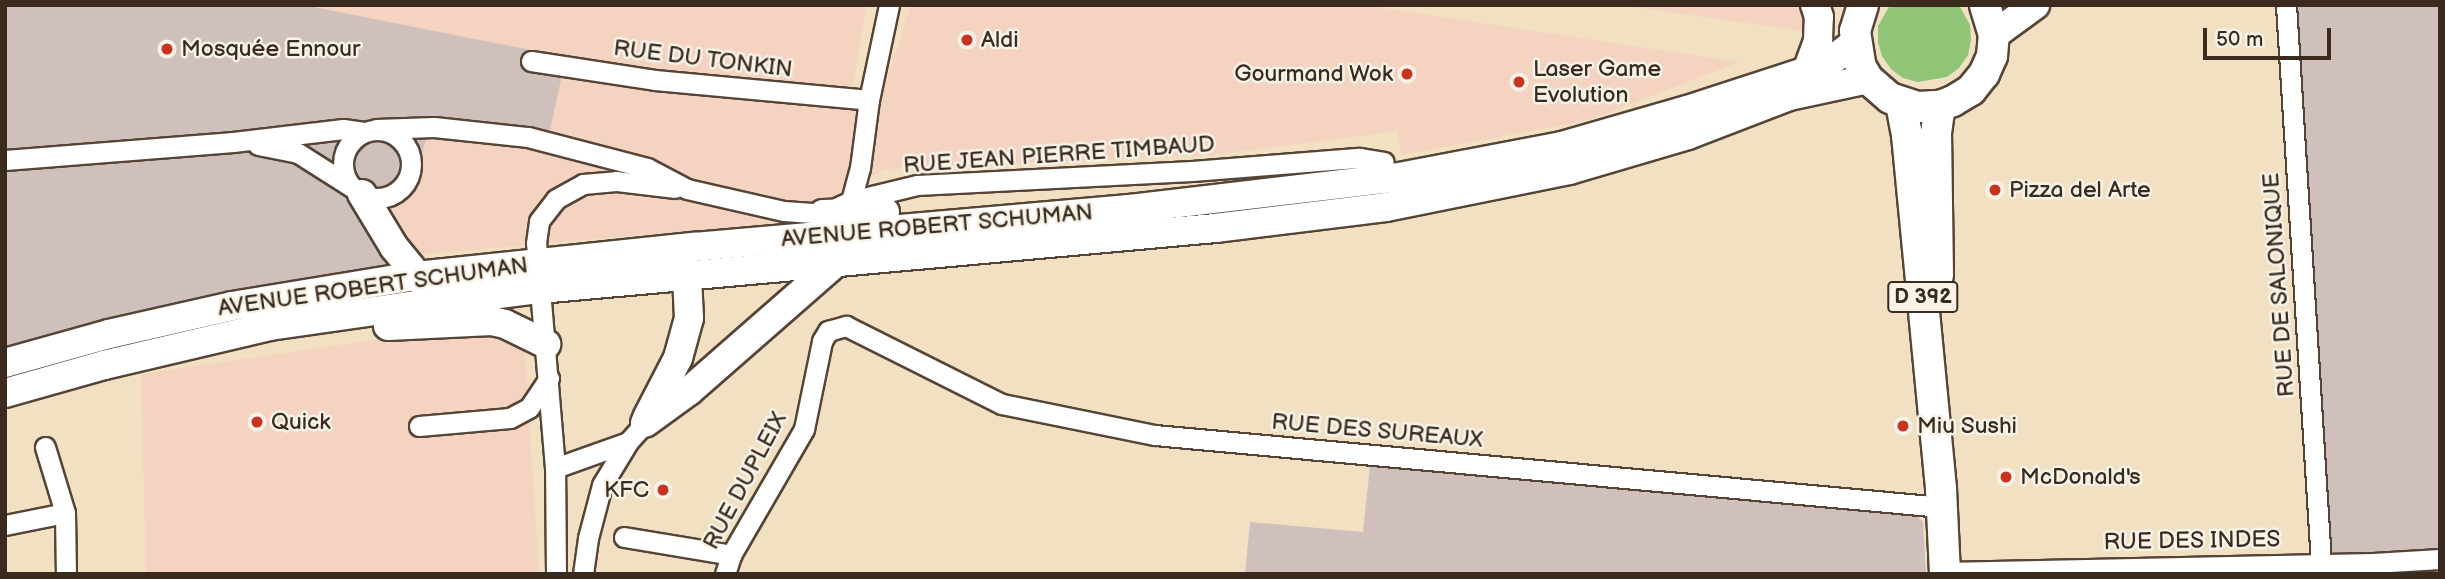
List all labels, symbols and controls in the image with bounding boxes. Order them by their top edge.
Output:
scale bar [2207,14,2335,58]
place label: Aldi [981,26,1019,54]
text: 50 m [2216,27,2263,52]
marker: Aldi [959,32,975,48]
street label: RUE DU TONKIN [612,34,794,84]
place label: Mosquée Ennour [181,35,360,63]
marker: Mosquée Ennour [159,41,175,57]
place label: Laser Game Evolution [1533,55,1661,109]
place label: Gourmand Wok [1233,60,1393,88]
marker: Gourmand Wok [1399,66,1415,82]
marker: Laser Game Evolution [1511,74,1527,90]
street label: RUE JEAN PIERRE TIMBAUD [901,130,1217,180]
street label: RUE DE SALONIQUE [2257,172,2301,398]
place label: Pizza del Arte [2009,176,2151,204]
marker: Pizza del Arte [1987,182,2003,198]
street label: AVENUE ROBERT SCHUMAN [780,199,1094,253]
street label: AVENUE ROBERT SCHUMAN [216,252,530,322]
road number: D 392 [1886,280,1960,314]
place label: Quick [271,408,331,436]
street label: RUE DUPLEIX [697,408,793,554]
street label: RUE DES SUREAUX [1270,408,1484,454]
place label: Miu Sushi [1917,412,2017,440]
marker: Quick [249,414,265,430]
marker: Miu Sushi [1895,418,1911,434]
place label: McDonald's [2020,463,2141,491]
marker: McDonald's [1998,469,2014,485]
place label: KFC [604,476,649,504]
marker: KFC [655,482,671,498]
street label: RUE DES INDES [2103,526,2281,556]

